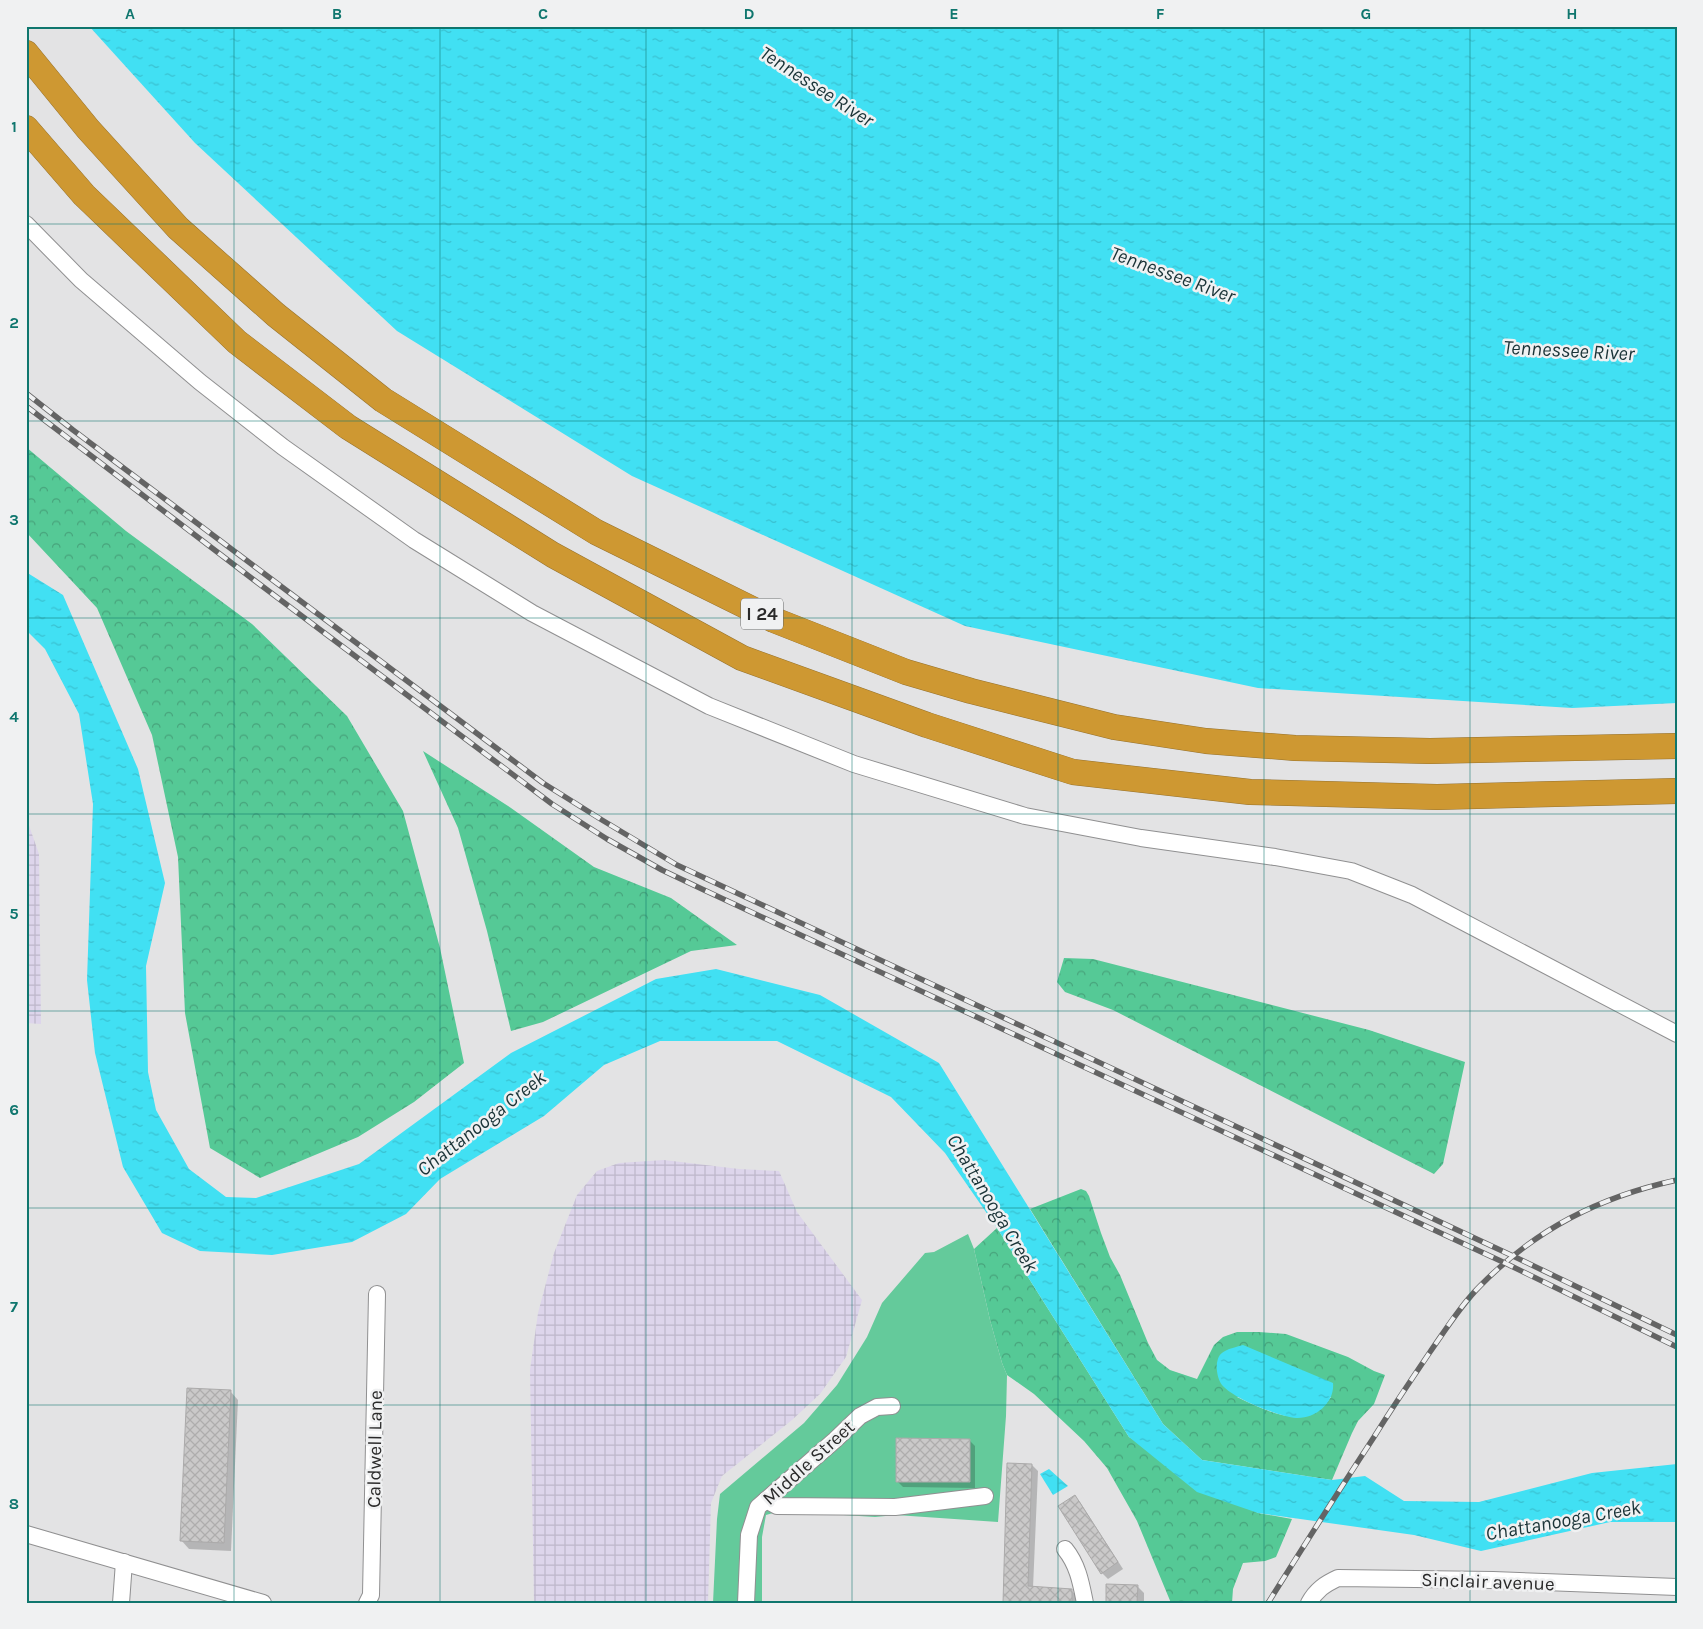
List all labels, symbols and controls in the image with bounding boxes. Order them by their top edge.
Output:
text: A [125,4,135,23]
text: B [332,4,342,23]
text: C [538,4,548,23]
text: D [744,4,755,23]
text: E [949,4,959,23]
text: F [1156,4,1165,23]
text: G [1361,4,1371,23]
text: H [1566,4,1578,23]
water label: Tennessee River [755,41,879,132]
text: 1 [11,117,17,136]
water label: Tennessee River [1107,241,1239,308]
text: 2 [9,313,19,332]
water label: Tennessee River [1503,336,1636,365]
text: 3 [9,510,19,529]
road number: I 24 [741,598,783,630]
text: 4 [9,707,19,726]
text: 5 [9,904,19,923]
water label: Chattanooga Creek [412,1065,551,1181]
text: 6 [9,1100,19,1119]
water label: Chattanooga Creek [942,1130,1043,1277]
text: 7 [10,1297,18,1316]
street label: Caldwell Lane [363,1390,387,1508]
street label: Middle Street [758,1416,859,1510]
text: 8 [9,1494,19,1513]
water label: Chattanooga Creek [1484,1495,1643,1545]
street label: Sinclair avenue [1421,1569,1555,1595]

